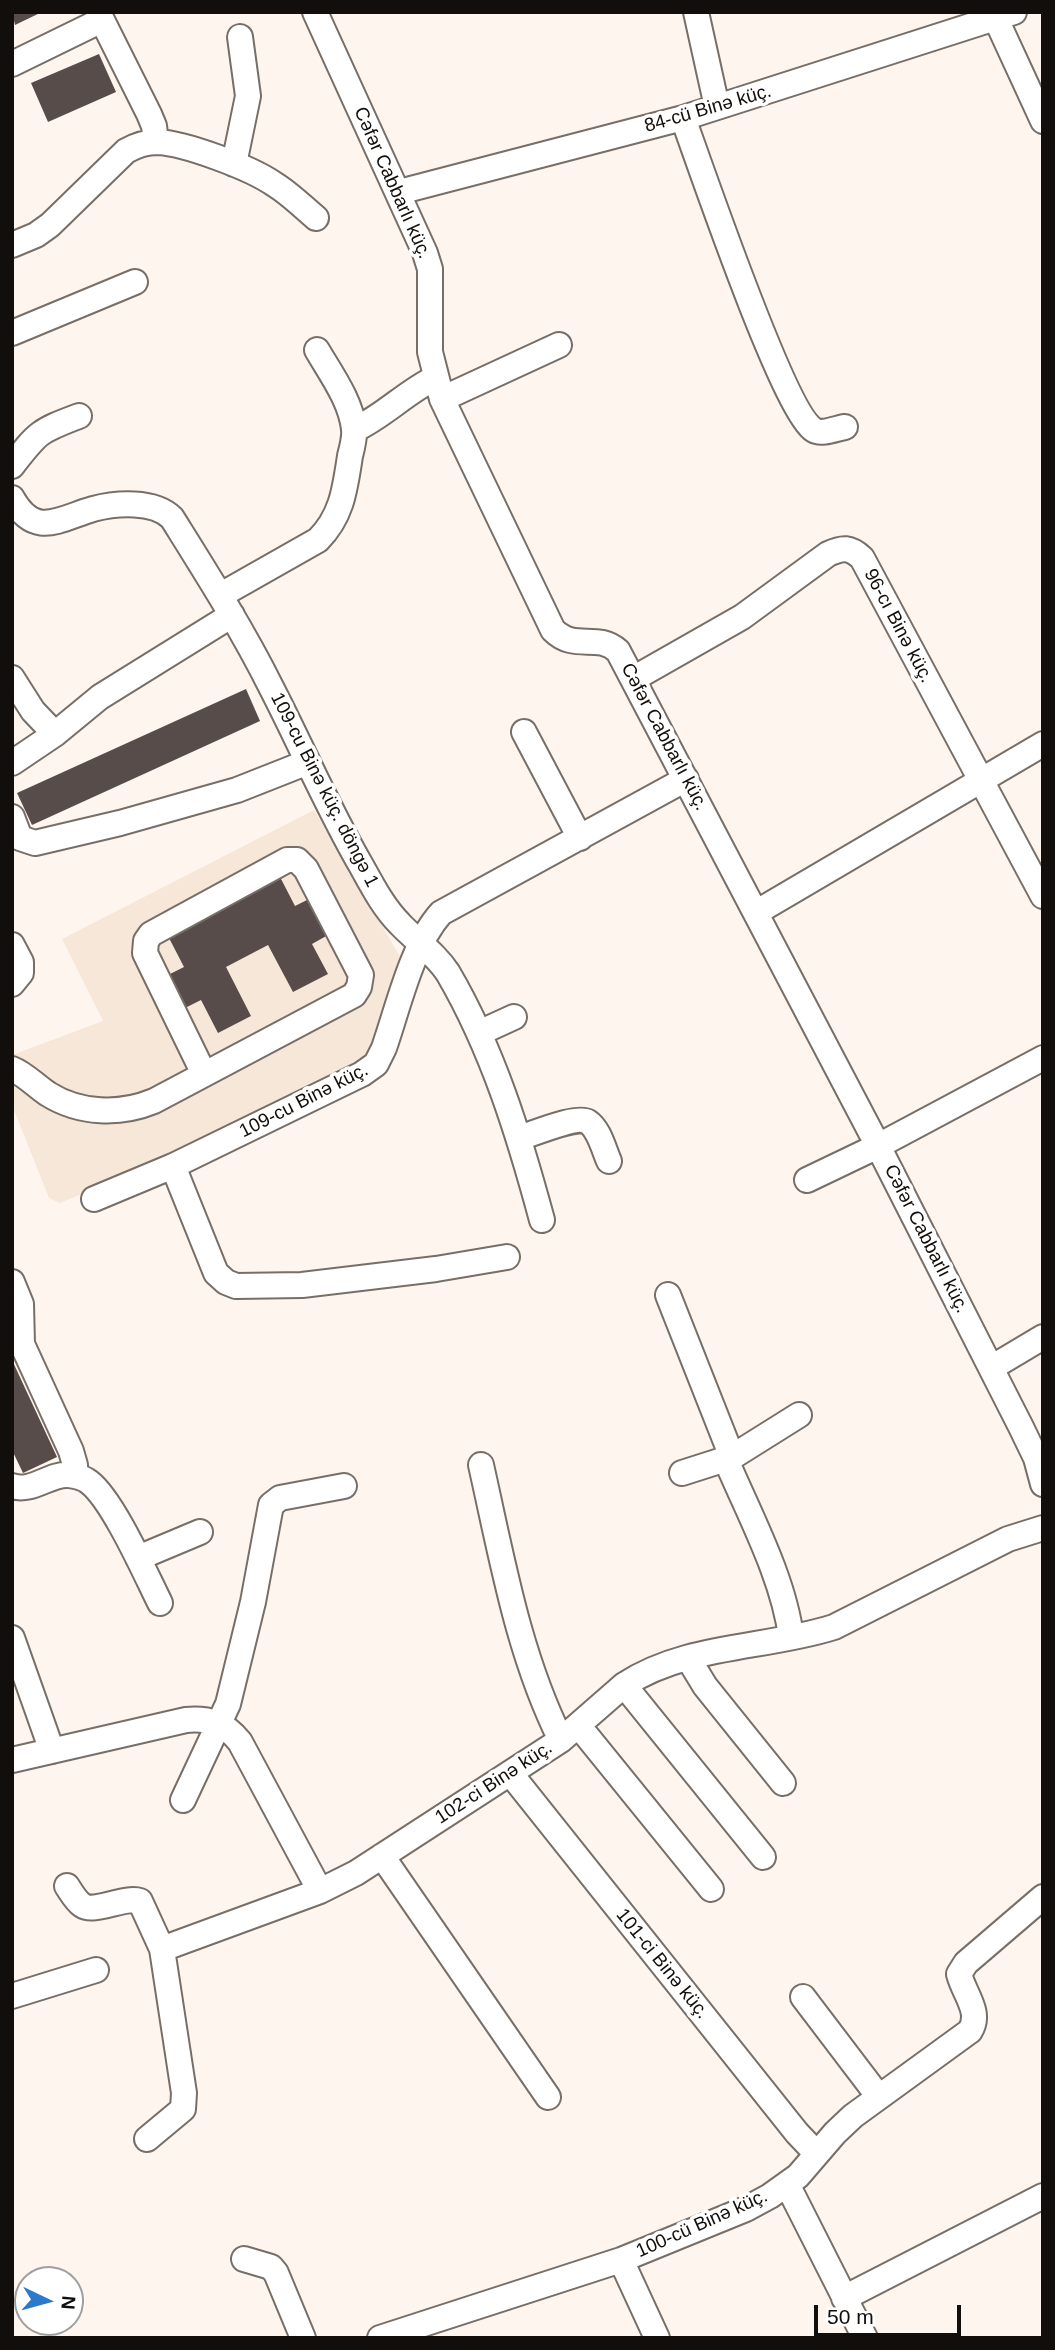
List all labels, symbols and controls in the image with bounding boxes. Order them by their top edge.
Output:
street label: 84-cü Binə küç. [642,80,774,138]
street label: Cəfər Cabbarlı küç. [348,104,436,262]
street label: 96-cı Binə küç. [858,565,938,687]
street label: Cəfər Cabbarlı küç. [616,659,712,815]
street label: 109-cu Binə küç. döngə 1 [265,689,383,891]
street label: 109-cu Binə küç. [236,1059,372,1143]
street label: Cəfər Cabbarlı küç. [879,1161,973,1317]
street label: 102-ci Binə küç. [431,1737,557,1829]
street label: 101-ci Binə küç. [611,1904,713,2024]
street label: 100-cü Binə küç. [633,2185,771,2263]
north arrow [14,2266,84,2336]
scale bar [817,2290,964,2334]
text: N [57,2295,79,2310]
text: 50 m [827,2305,874,2328]

